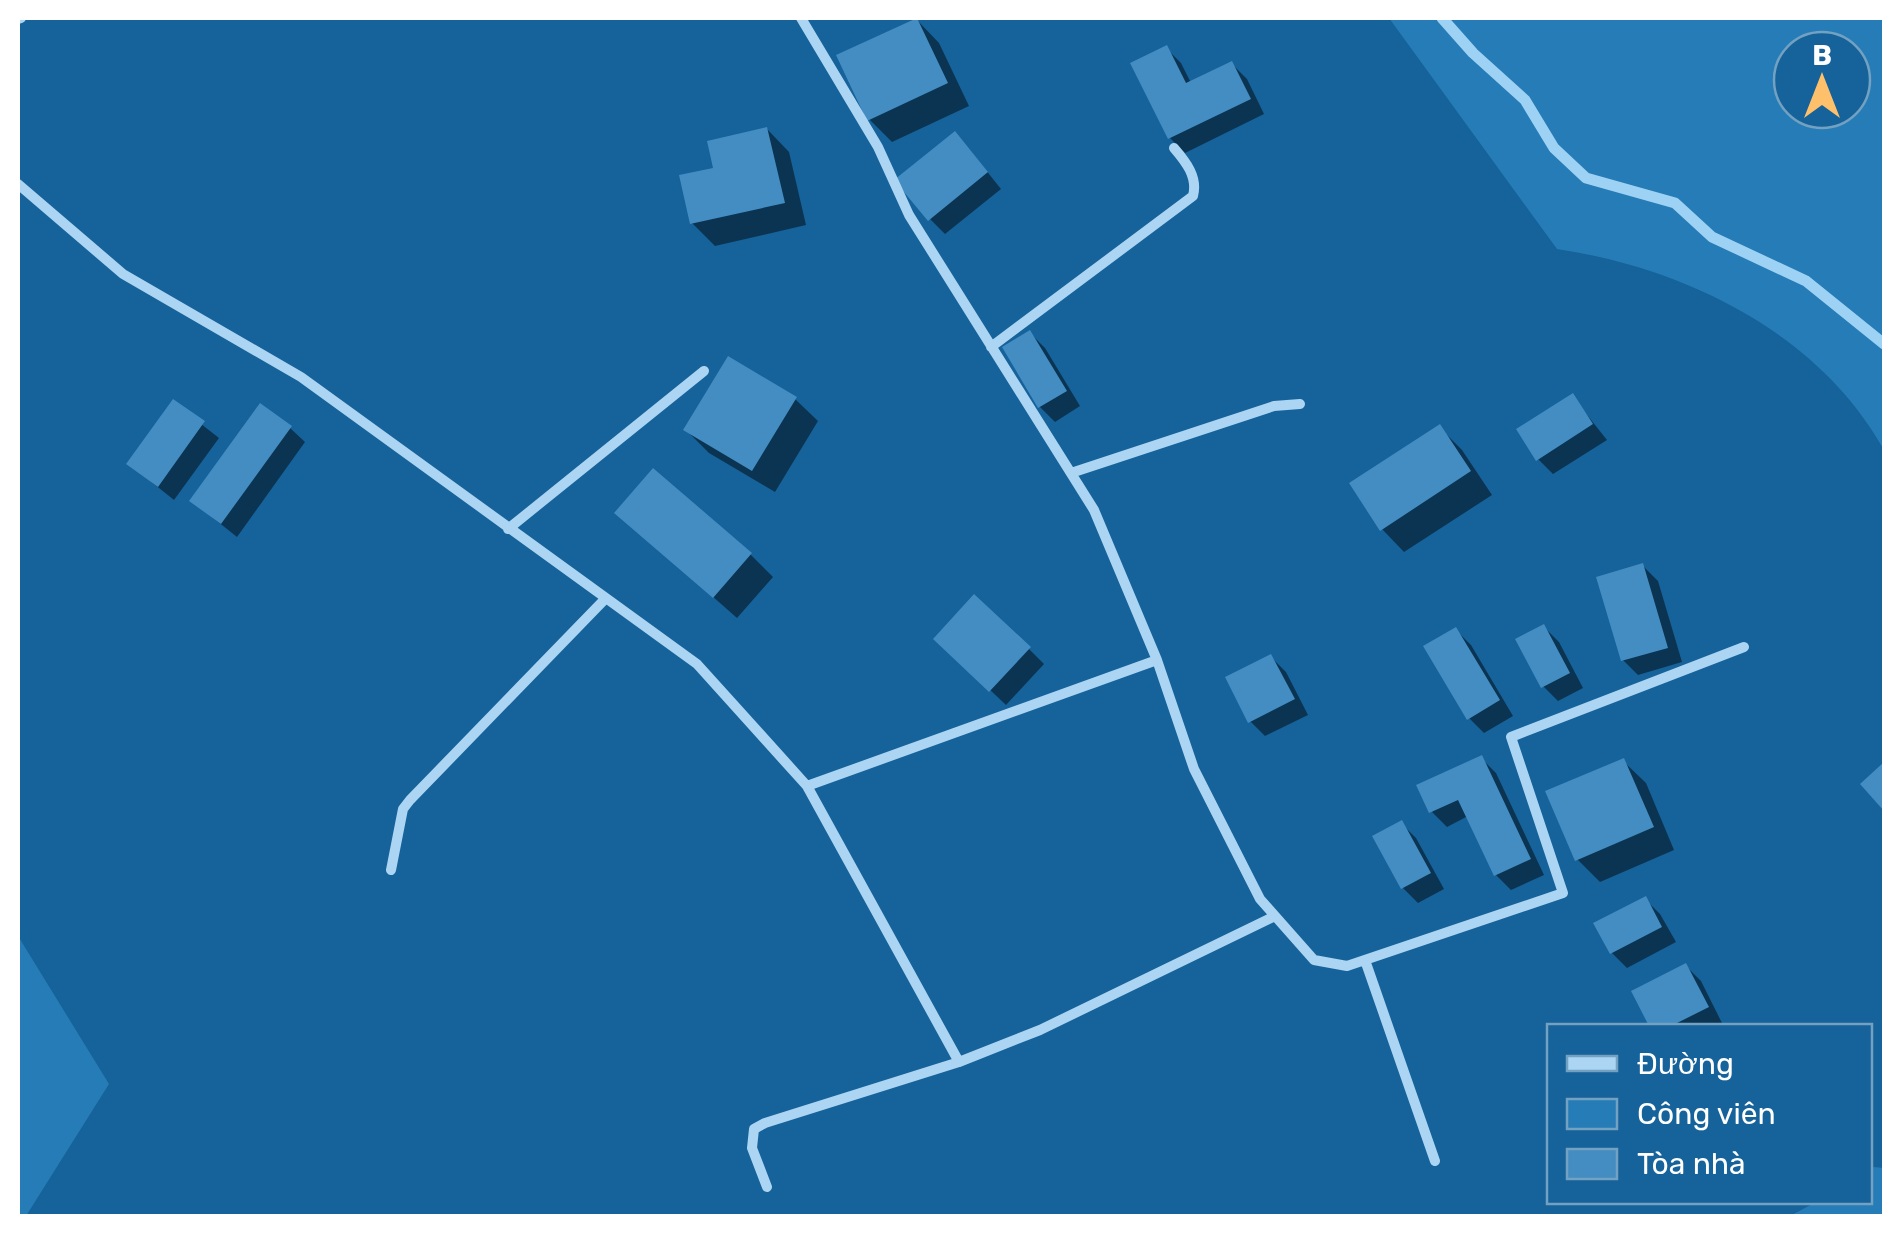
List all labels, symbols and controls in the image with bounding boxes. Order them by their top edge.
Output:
north arrow [1772,30,1872,130]
text: B [1812,39,1832,72]
legend [1547,1024,1872,1204]
text: Đường [1637,1046,1734,1082]
text: Công viên [1637,1096,1776,1132]
text: Tòa nhà [1637,1146,1746,1182]

